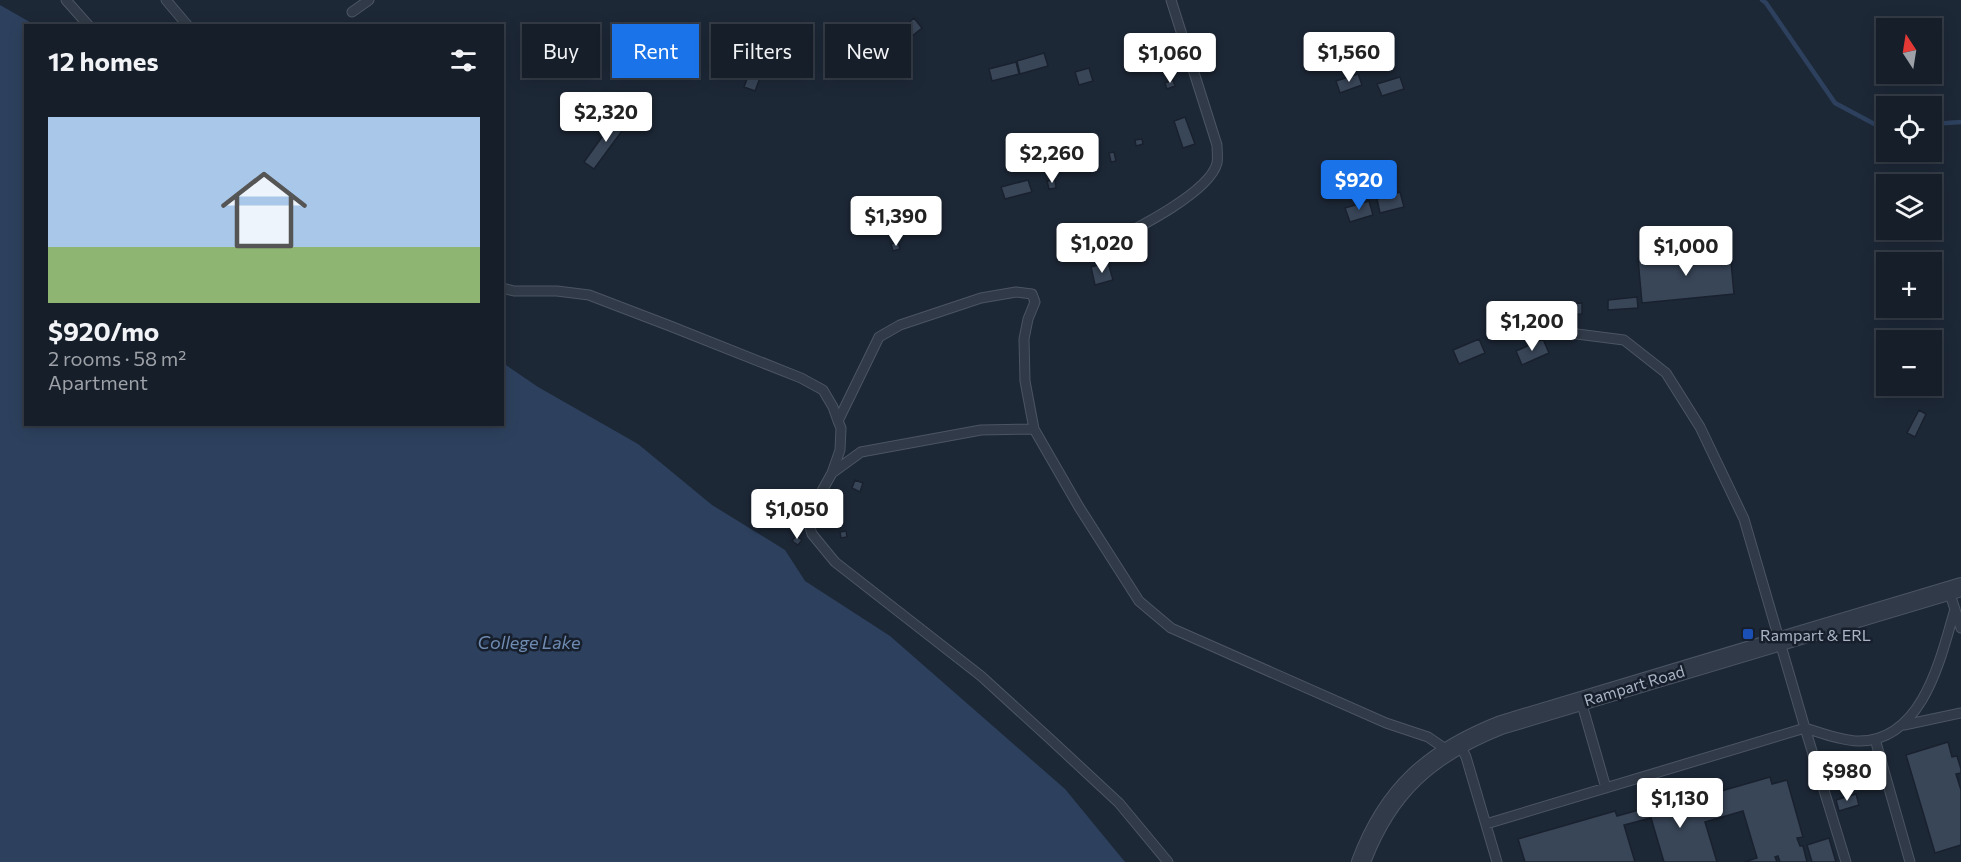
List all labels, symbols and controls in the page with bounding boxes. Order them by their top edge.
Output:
north arrow [1876,18,1942,84]
map controls [1876,18,1942,396]
chip: Buy [522,24,600,78]
chip: Rent [612,24,699,78]
chip: Filters [711,24,813,78]
chip: New [825,24,911,78]
pin: $1,560 [1300,32,1398,83]
pin: $1,060 [1121,33,1219,84]
text: $1,560 [1318,39,1380,63]
text: $1,060 [1138,40,1202,64]
icon: filters [447,44,480,77]
text: 12 homes [48,45,159,76]
pin: $2,320 [557,92,655,143]
button: locate [1876,96,1942,162]
text: $2,320 [574,99,638,123]
pin: $2,260 [1003,133,1101,184]
text: $2,260 [1020,140,1084,164]
icon: home [210,156,318,264]
pin: $920 [1323,160,1395,211]
text: $920 [1335,167,1383,191]
button: layers [1876,174,1942,240]
pin: $1,390 [847,196,945,247]
text: $1,390 [865,203,927,227]
pin: $1,020 [1053,223,1151,274]
pin: $1,000 [1637,226,1735,277]
text: $1,020 [1071,230,1133,254]
text: $1,000 [1653,233,1719,257]
button: + [1876,252,1942,318]
pin: $1,200 [1483,301,1581,352]
text: $1,200 [1500,308,1564,332]
text: $920/mo [48,315,159,346]
button: − [1876,330,1942,396]
text: 2 rooms · 58 m² [48,346,186,370]
text: Apartment [48,370,148,394]
pin: $1,050 [748,489,846,540]
text: $1,050 [765,496,829,520]
place label: Rampart & ERL [1760,625,1871,644]
marker: Rampart & ERL [1741,627,1755,641]
water label: College Lake [478,631,581,653]
street label: Rampart Road [1581,661,1687,709]
pin: $980 [1811,751,1883,802]
text: $980 [1822,758,1872,782]
pin: $1,130 [1631,778,1729,829]
text: $1,130 [1651,785,1709,809]

